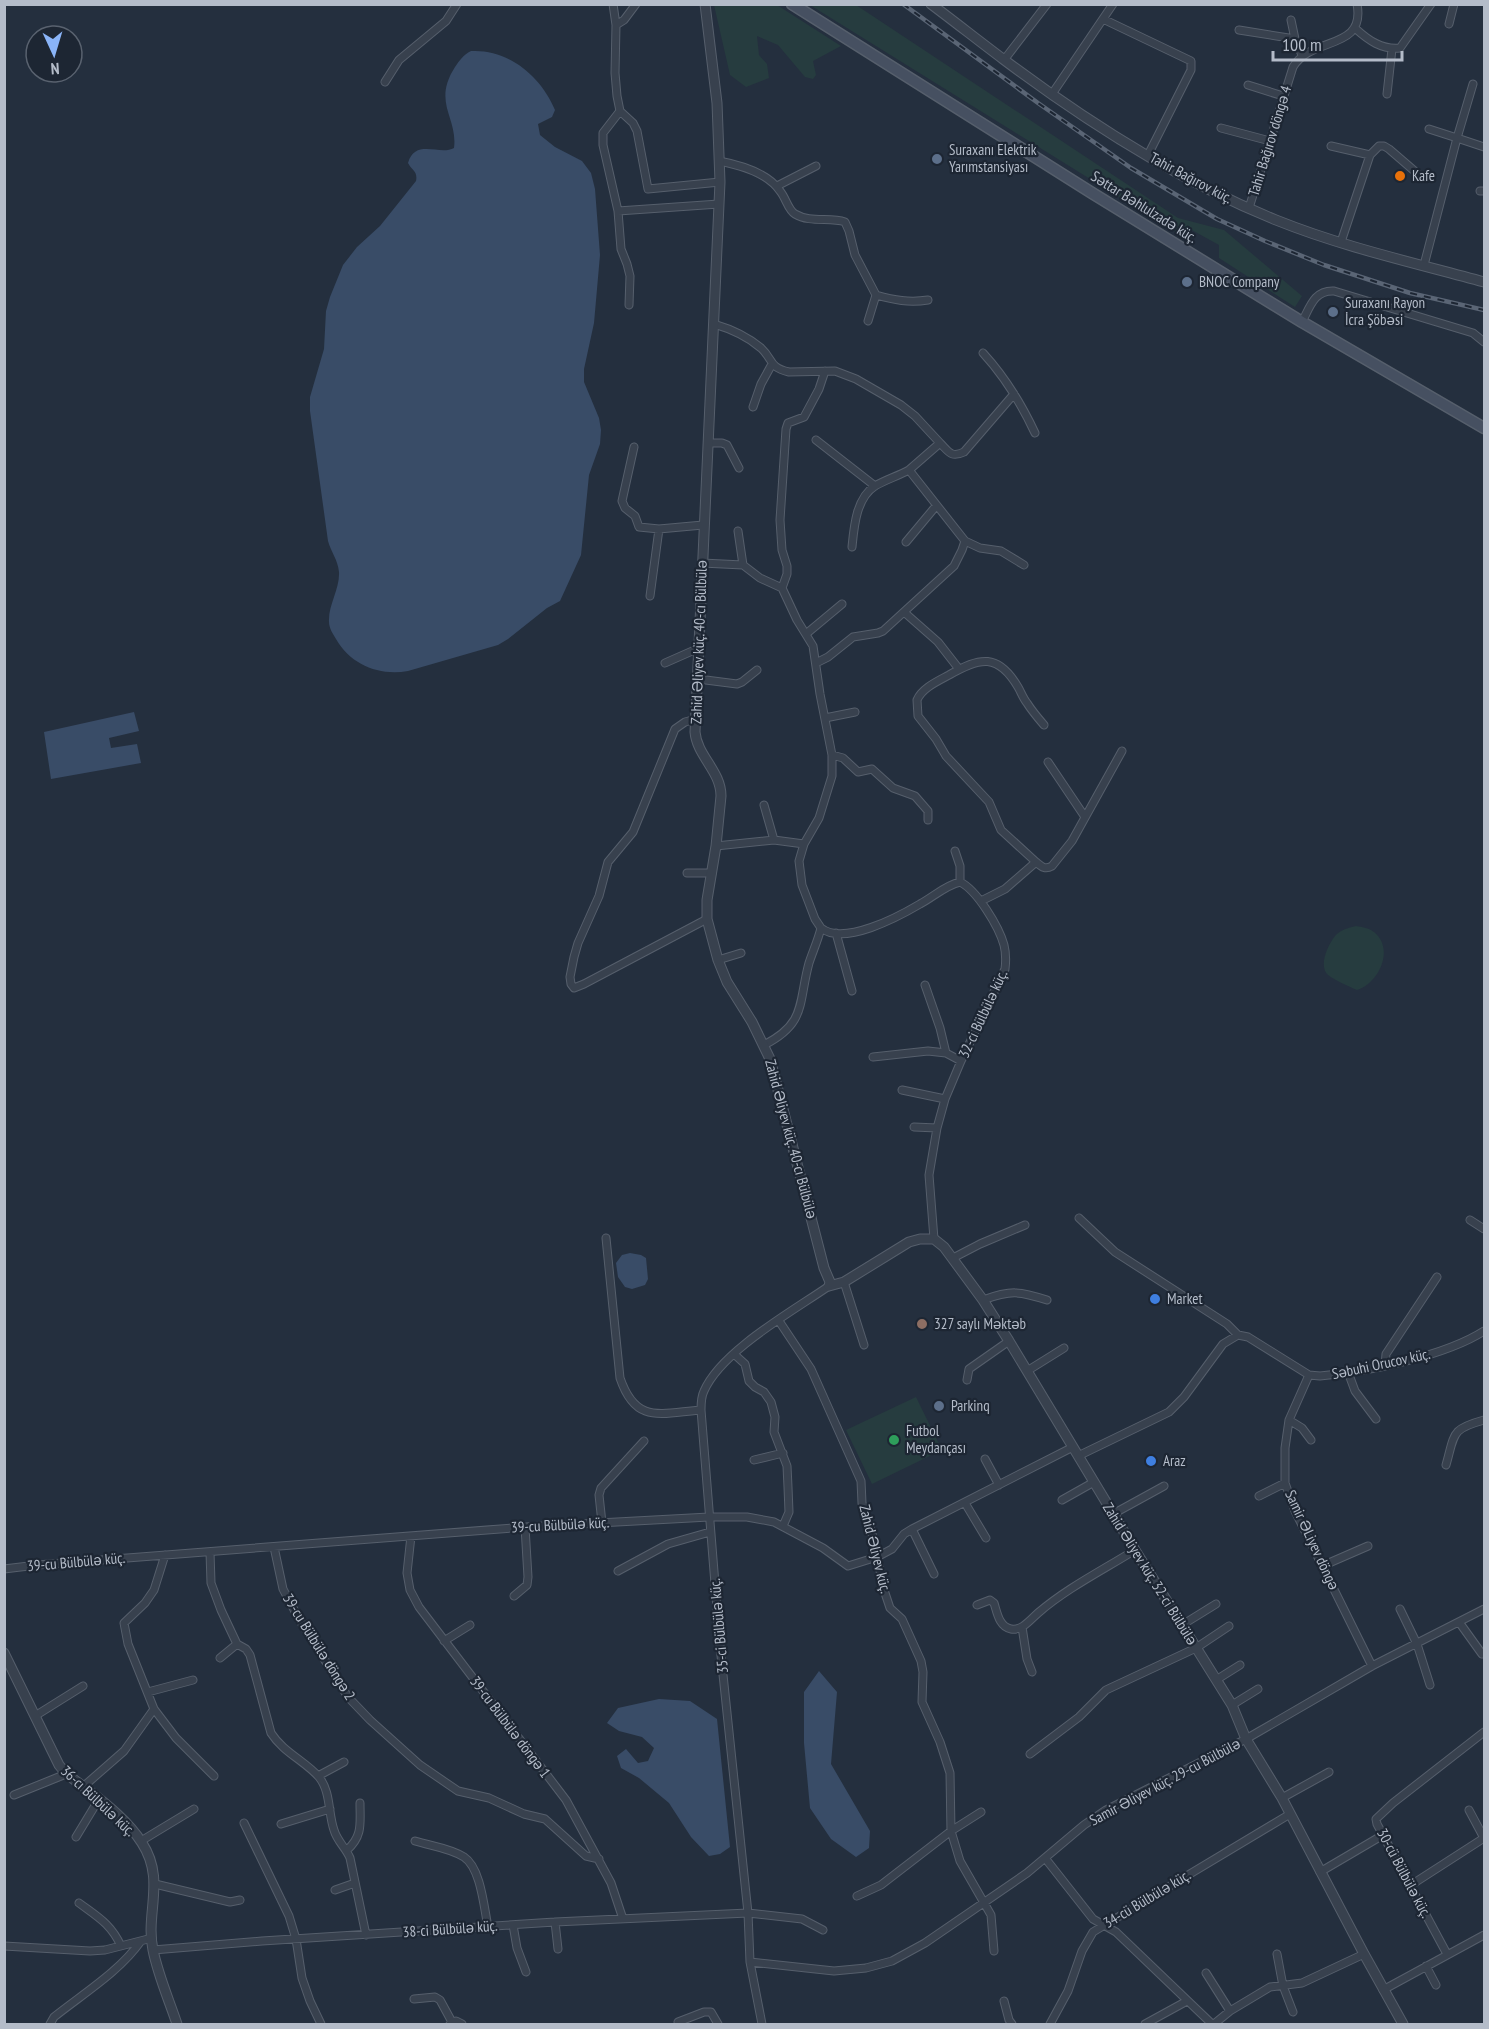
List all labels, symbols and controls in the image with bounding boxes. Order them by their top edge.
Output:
north arrow [24,24,84,84]
scale bar [1273,24,1402,62]
text: 100 m [1282,33,1322,56]
text: N [50,59,60,79]
street label: Tahir Bağırov döngə 4 [1244,83,1295,198]
place label: Suraxanı Elektrik Yarımstansiyası [949,140,1037,176]
street label: Tahir Bağırov küç. [1147,148,1236,207]
marker: Suraxanı Elektrik Yarımstansiyası [930,152,944,166]
street label: Səttar Bəhlulzadə küç. [1088,166,1201,247]
place label: Kafe [1412,166,1435,185]
marker: Kafe [1393,169,1407,183]
place label: BNOC Company [1199,272,1280,291]
marker: BNOC Company [1180,275,1194,289]
place label: Suraxanı Rayon İcra Şöbəsi [1345,293,1425,329]
marker: Suraxanı Rayon İcra Şöbəsi [1326,305,1340,319]
street label: Zahid Əliyev küç. 40-cı Bülbülə [686,560,711,724]
street label: 32-ci Bülbülə küç. [954,966,1011,1061]
street label: Zahid Əliyev küç. 40-cı Bülbülə [761,1057,822,1221]
place label: Market [1167,1289,1203,1308]
marker: Market [1148,1292,1162,1306]
place label: 327 saylı Məktəb [934,1314,1026,1333]
marker: 327 saylı Məktəb [915,1317,929,1331]
street label: Səbuhi Orucov küç. [1330,1344,1432,1383]
place label: Parkinq [951,1396,990,1415]
marker: Parkinq [932,1399,946,1413]
place label: Futbol Meydançası [906,1421,966,1457]
marker: Futbol Meydançası [887,1433,901,1447]
place label: Araz [1163,1451,1186,1470]
marker: Araz [1144,1454,1158,1468]
street label: Samir ƏLiyev döngə [1281,1487,1344,1593]
street label: Zahid Əliyev küç. 32-ci Bülbülə [1099,1499,1202,1648]
street label: Zahid Əliyev küç. [855,1503,896,1595]
street label: 39-cu Bülbülə küç. [510,1512,610,1537]
street label: 39-cu Bülbülə küç. [26,1548,126,1575]
street label: 35-ci Bülbülə küç. [705,1578,732,1674]
street label: 39-cu Bülbülə döngə 2 [279,1590,360,1704]
street label: 39-cu Bülbülə döngə 1 [466,1672,555,1781]
street label: Samir Əliyev küç. 29-cu Bülbülə [1086,1734,1244,1829]
street label: 36-cı Bülbülə küç. [57,1761,140,1840]
street label: 30-cü Bülbülə küç. [1373,1825,1436,1921]
street label: 34-cü Bülbülə küç. [1100,1865,1194,1932]
street label: 38-ci Bülbülə küç. [402,1916,498,1941]

